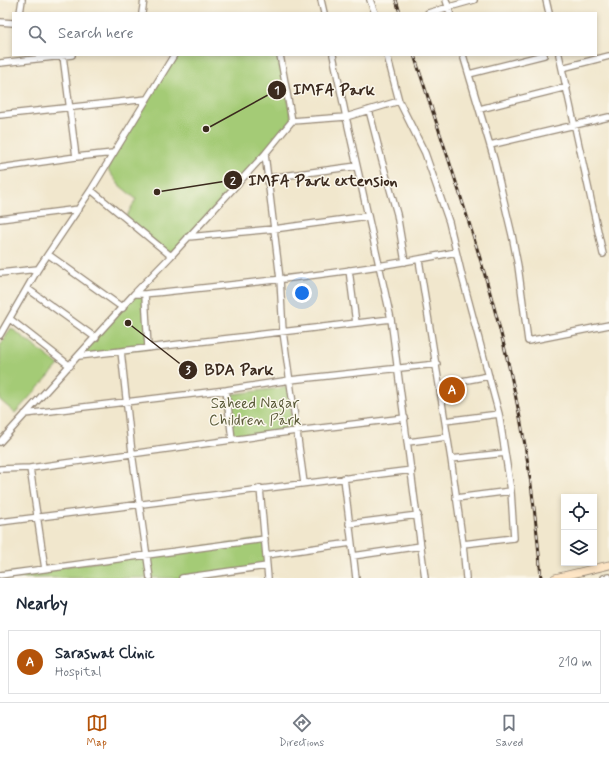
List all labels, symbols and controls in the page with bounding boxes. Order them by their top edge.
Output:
search box [12,12,597,56]
icon: search [26,23,48,45]
text: Search here [58,24,134,44]
callout: IMFA Park [267,76,381,104]
text: IMFA Park [293,80,376,101]
text: 1 [274,83,280,99]
callout: IMFA Park extension [223,166,404,194]
text: IMFA Park extension [248,171,398,192]
text: 2 [230,174,236,190]
your location [292,283,312,303]
callout: BDA Park [178,356,281,384]
text: BDA Park [205,360,274,381]
text: 3 [185,363,191,379]
pin: A [439,375,465,405]
park label: Saheed Nagar Children Park [209,394,301,431]
map controls [561,494,597,566]
button: locate [561,494,597,530]
button: layers [561,530,597,566]
text: Nearby [16,593,68,615]
text: Saraswat Clinic [55,644,155,664]
text: A [26,654,34,671]
text: 210 m [558,654,592,671]
text: Hospital [55,664,101,681]
tab: Map [86,712,108,750]
tab: Directions [279,712,324,750]
tab: Saved [496,712,523,750]

